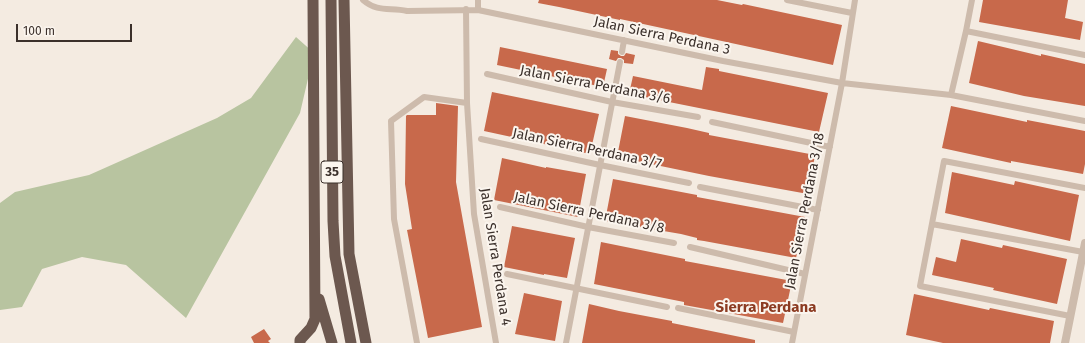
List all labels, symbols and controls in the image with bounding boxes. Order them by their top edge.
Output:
street label: Jalan Sierra Perdana 3 [592,13,732,59]
scale bar [18,16,134,42]
text: 100 m [23,24,55,38]
street label: Jalan Sierra Perdana 3/6 [518,62,672,108]
street label: Jalan Sierra Perdana 3/7 [511,125,663,173]
street label: Jalan Sierra Perdana 3/18 [782,131,828,291]
road number: 35 [321,161,343,183]
street label: Jalan Sierra Perdana 4 [476,187,514,327]
street label: Jalan Sierra Perdana 3/8 [512,189,666,237]
district label: Sierra Perdana [716,299,816,317]

